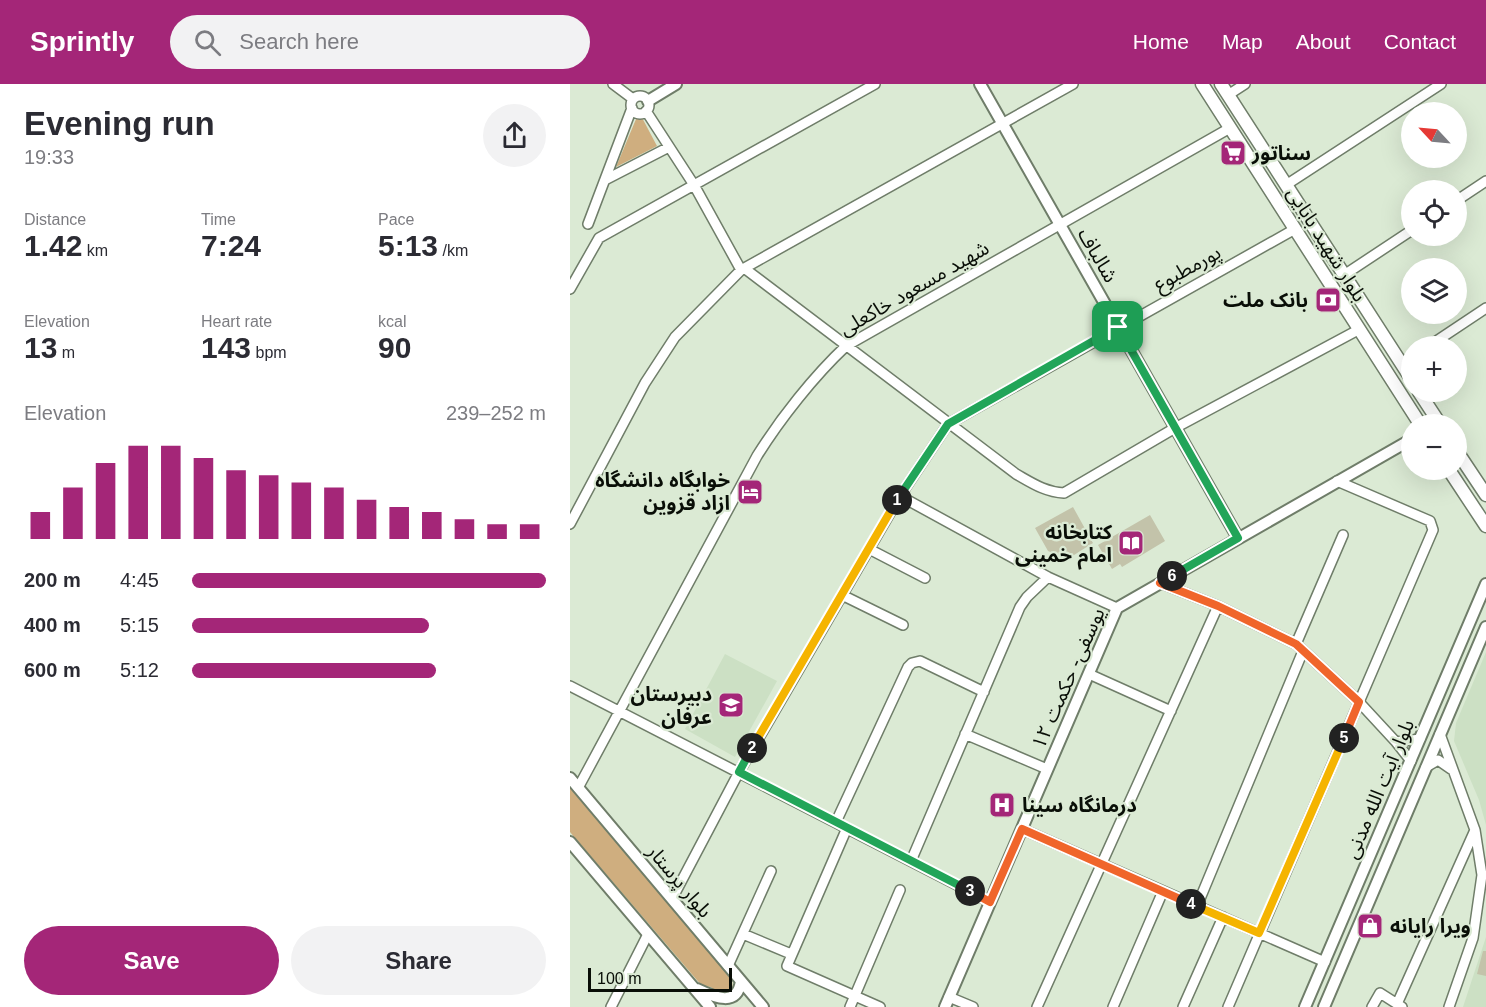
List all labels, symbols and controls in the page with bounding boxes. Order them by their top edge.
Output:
search box [170,15,590,69]
text: Sprintly [30,26,134,57]
icon: search [191,26,224,59]
text: Search here [239,29,359,54]
text: Home [1133,30,1189,53]
text: Map [1222,30,1263,53]
text: About [1296,30,1351,53]
text: Contact [1384,30,1456,53]
north arrow [1401,102,1467,168]
map controls [1401,102,1467,480]
button: share [483,104,546,167]
text: Evening run [24,105,215,142]
supermarket icon: سناتور [1218,138,1248,168]
place label: سناتور [1251,142,1311,165]
text: 19:33 [24,146,74,168]
button: locate [1401,180,1467,246]
street label: بلوار شهید بابایی [1282,183,1371,306]
text: Distance [24,211,86,228]
text: Time [201,211,236,228]
text: Pace [378,211,414,228]
street label: شالباف [1074,224,1122,286]
text: 1.42 [24,229,82,262]
text: 7:24 [201,229,261,262]
text: 5:13 [378,229,438,262]
street label: شهید مسعود خاکعلی [835,236,993,341]
street label: پورمطبوع [1150,241,1226,299]
text: km [82,242,108,259]
text: /km [438,242,468,259]
button: layers [1401,258,1467,324]
bank icon: بانک ملت [1313,285,1343,315]
place label: بانک ملت [1223,289,1308,312]
pin [1092,301,1143,352]
icon: arrive [1101,310,1134,343]
text: Elevation [24,313,90,330]
text: Heart rate [201,313,272,330]
text: kcal [378,313,406,330]
text: 13 [24,331,57,364]
text: 143 [201,331,251,364]
text: 90 [378,331,411,364]
button: + [1401,336,1467,402]
text: m [57,344,75,361]
text: bpm [251,344,287,361]
text: Elevation [24,402,106,424]
text: 239–252 m [446,402,546,424]
button: − [1401,414,1467,480]
place label: خوابگاه دانشگاه ازاد قزوین [595,469,730,515]
hotel icon: خوابگاه دانشگاه ازاد قزوین [735,477,765,507]
pin: 1 [882,485,912,515]
text: 1 [893,491,901,508]
place label: کتابخانه امام خمینی [1015,521,1113,570]
library icon: کتابخانه امام خمینی [1116,528,1146,558]
pin: 6 [1157,561,1187,591]
text: 6 [1168,567,1176,584]
text: 200 m [24,569,81,591]
text: 4:45 [120,569,159,591]
street label: یوسفی- حکمت ۱۲ [1027,604,1110,752]
text: 400 m [24,614,81,636]
text: 5:15 [120,614,159,636]
text: 600 m [24,659,81,681]
text: 5:12 [120,659,159,681]
place label: دبیرستان عرفان [630,683,712,729]
school or university icon: دبیرستان عرفان [716,690,746,720]
street label: بلوار آیت الله مدنی [1340,716,1419,862]
pin: 5 [1329,723,1359,753]
text: 5 [1340,729,1348,746]
pin: 2 [737,733,767,763]
text: 2 [748,739,756,756]
hospital icon: درمانگاه سینا [987,790,1017,820]
place label: درمانگاه سینا [1022,794,1137,817]
street label: بلوار پرستار [641,839,717,923]
pin: 3 [955,876,985,906]
text: 3 [966,882,974,899]
pin: 4 [1176,889,1206,919]
text: 4 [1187,895,1195,912]
shop icon: ویرا رایانه [1355,911,1385,941]
place label: ویرا رایانه [1390,915,1471,938]
button: Save [24,926,279,995]
button: Share [291,926,546,995]
scale bar [588,965,732,992]
text: 100 m [597,970,641,987]

